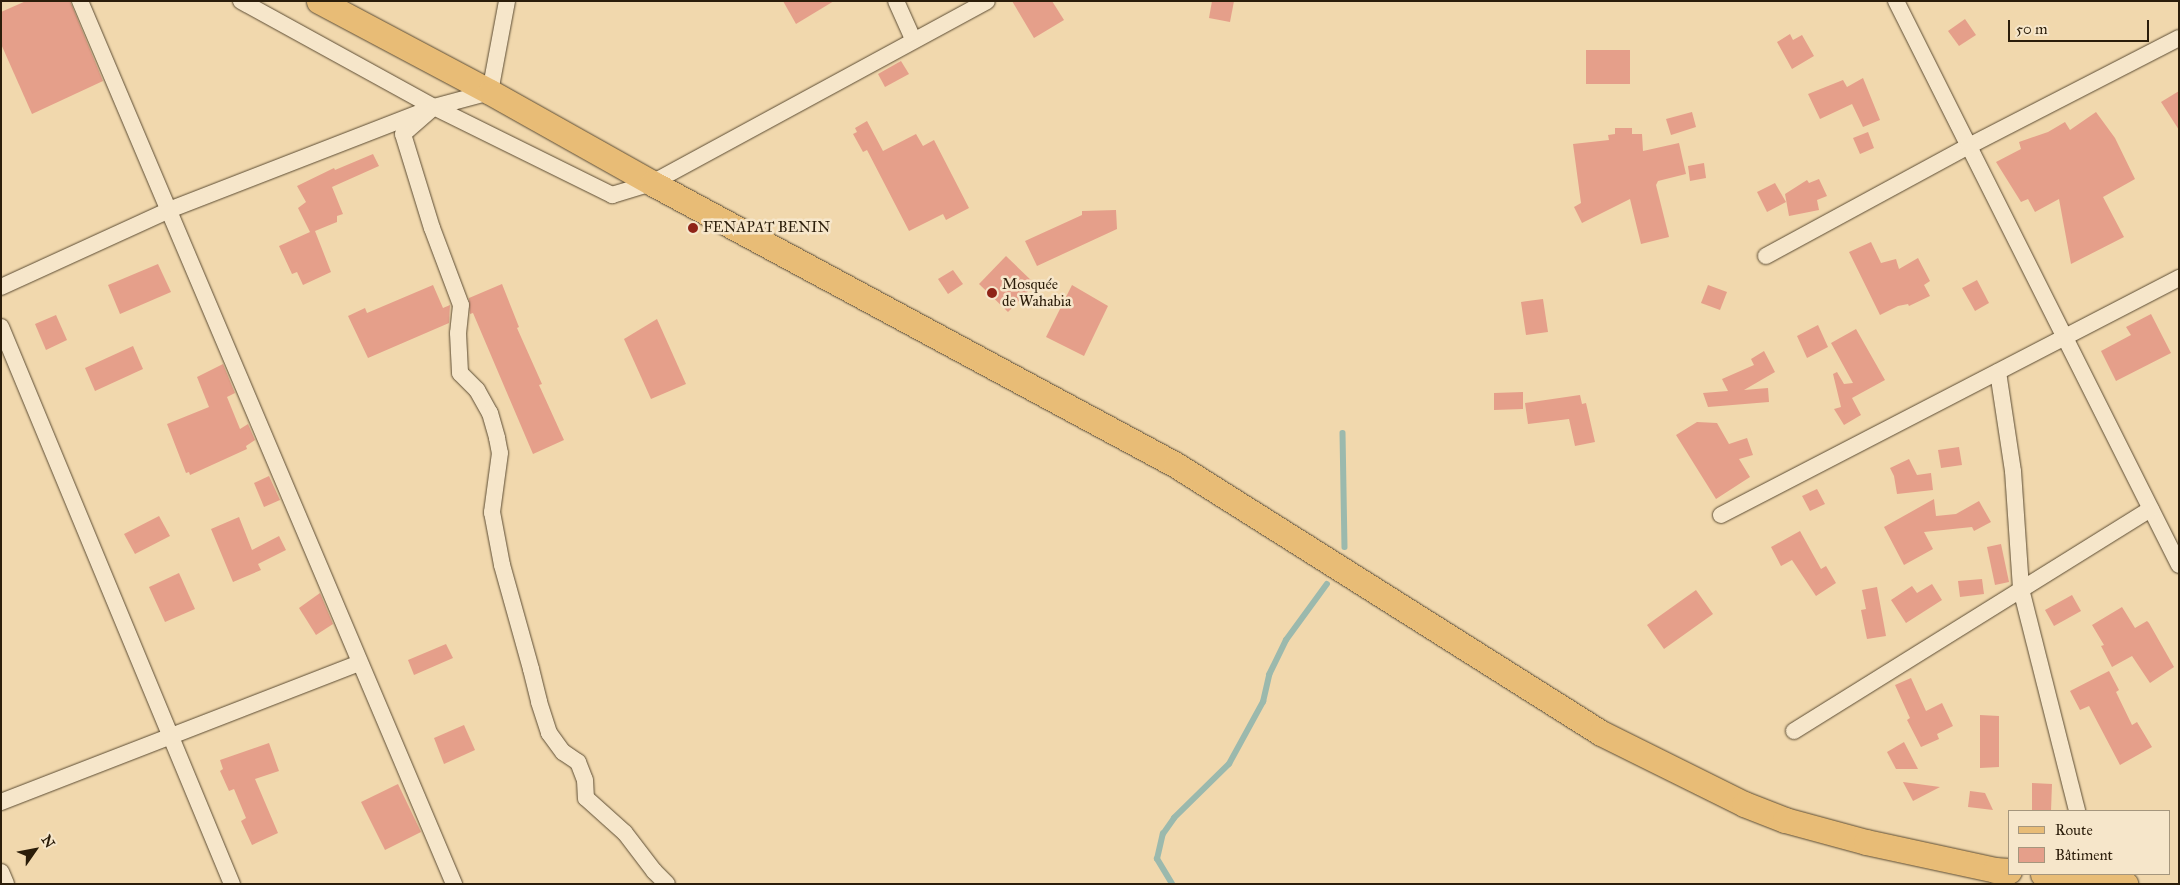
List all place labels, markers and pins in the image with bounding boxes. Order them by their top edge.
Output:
place label: FENAPAT BENIN [703,219,830,237]
marker: FENAPAT BENIN [687,222,699,234]
place label: Mosquée de Wahabia [1002,275,1071,310]
marker: Mosquée de Wahabia [986,287,998,299]

